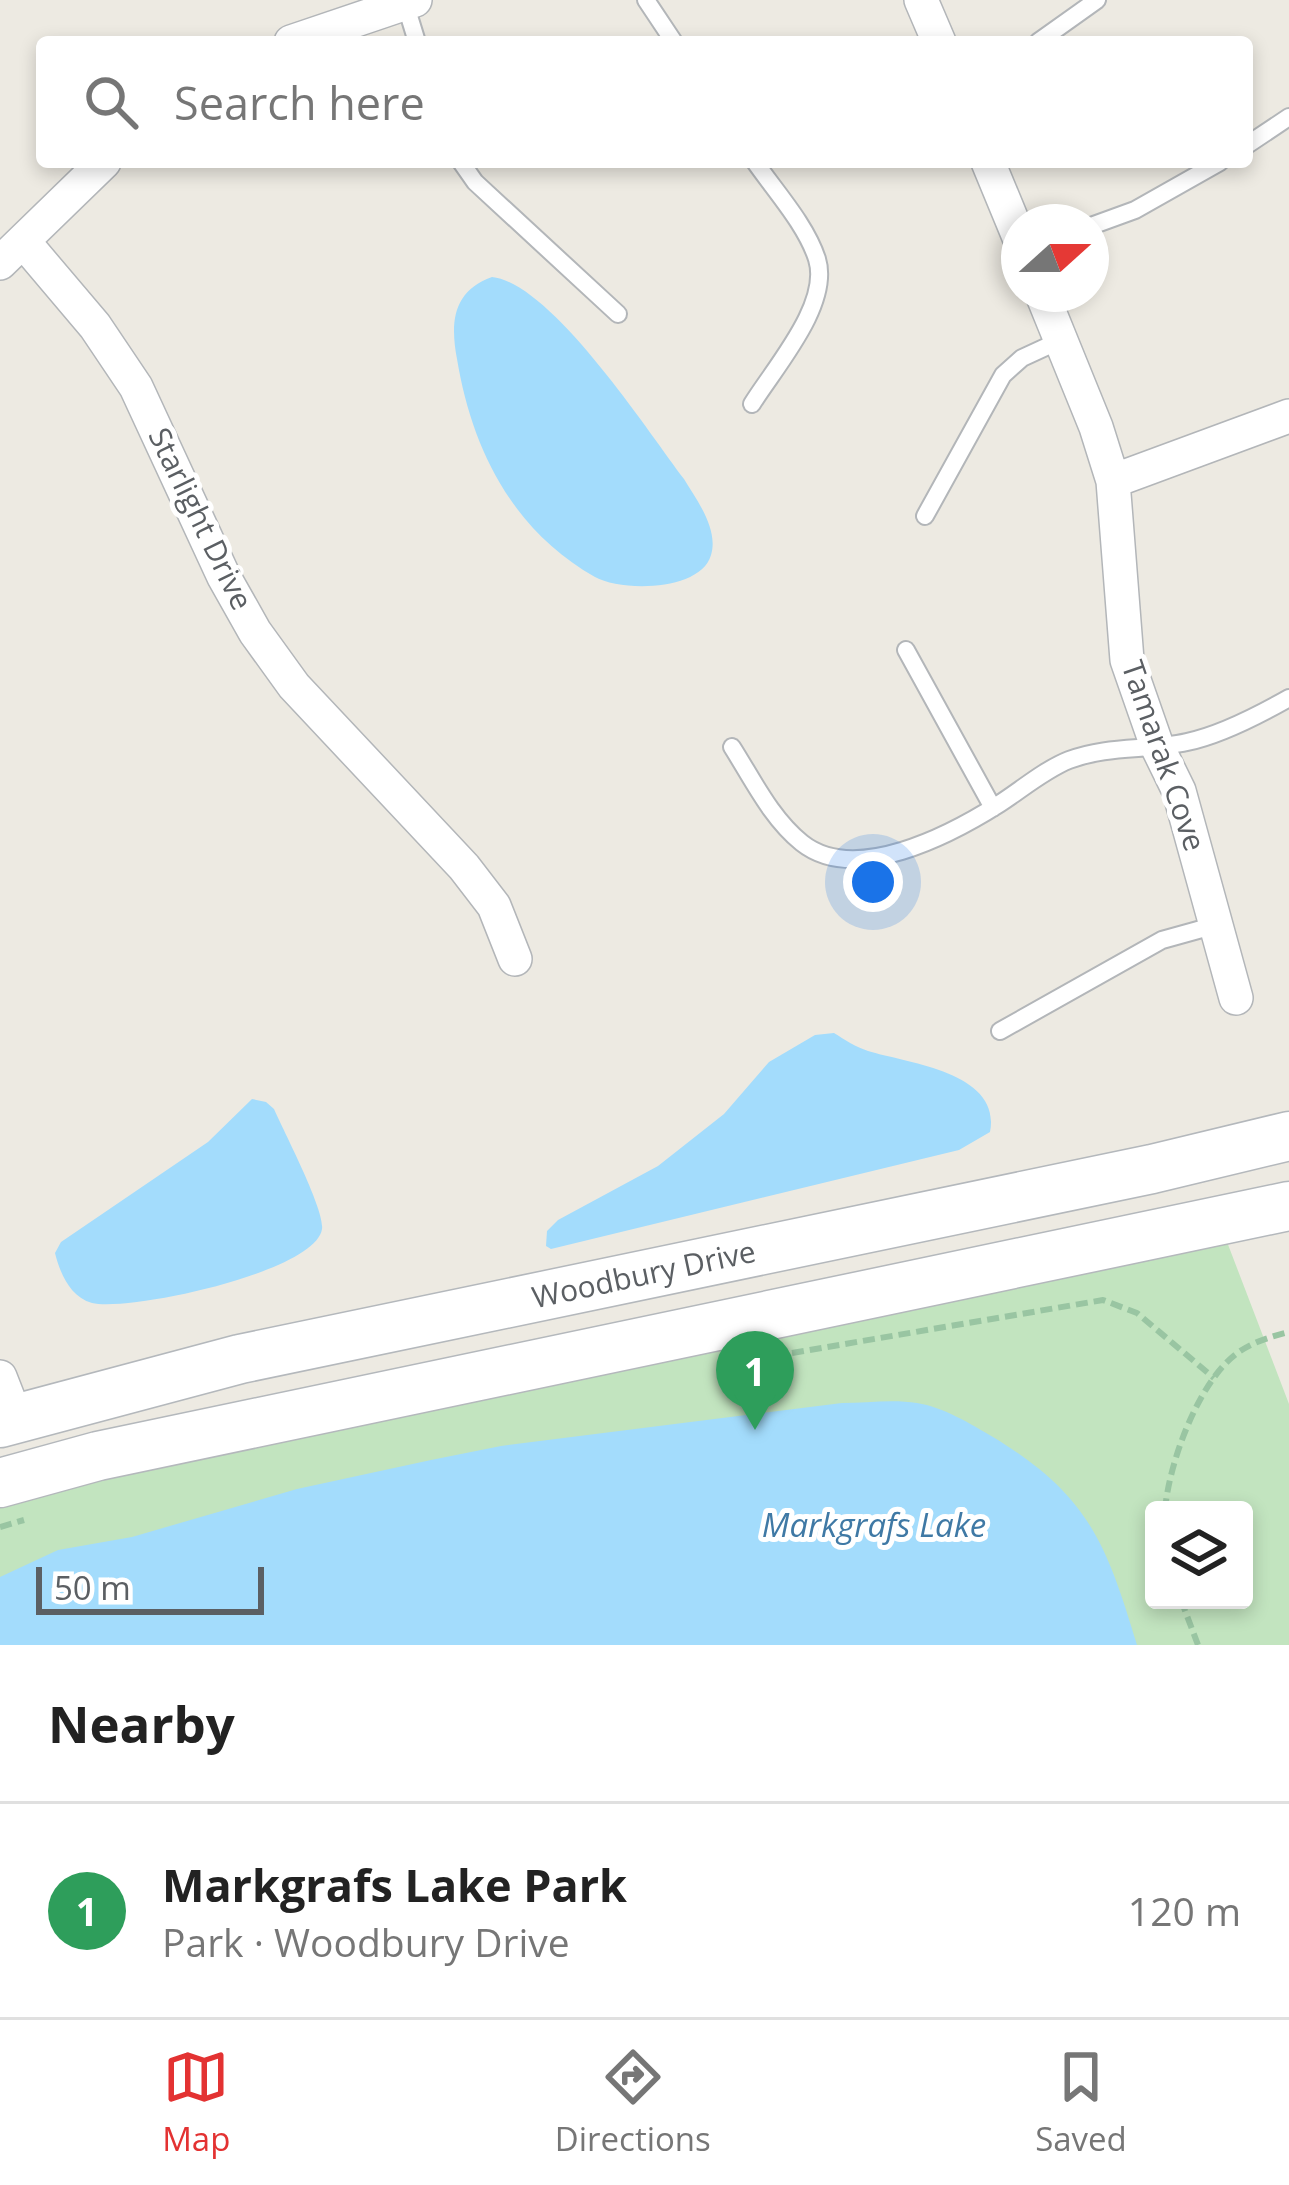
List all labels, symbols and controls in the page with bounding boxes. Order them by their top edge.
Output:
search box [36,36,1253,168]
icon: search [78,69,144,135]
text: Search here [174,72,425,133]
north arrow [1001,204,1109,312]
street label: Starlight Drive [140,420,263,616]
street label: Tamarak Cove [1113,655,1216,856]
your location [843,852,903,912]
street label: Woodbury Drive [528,1230,759,1317]
pin: 1 [716,1331,794,1430]
map controls [1145,1501,1253,1609]
button: layers [1145,1501,1253,1609]
water label: Markgrafs Lake [762,1502,986,1547]
scale bar [36,1561,264,1614]
text: 50 m [54,1565,131,1610]
text: Nearby [48,1688,235,1758]
text: Markgrafs Lake Park [162,1854,627,1915]
text: 1 [76,1884,98,1937]
text: 120 m [1128,1884,1241,1937]
text: Park · Woodbury Drive [162,1915,570,1968]
tab: Map [162,2044,230,2161]
tab: Directions [555,2044,711,2161]
tab: Saved [1035,2044,1127,2161]

